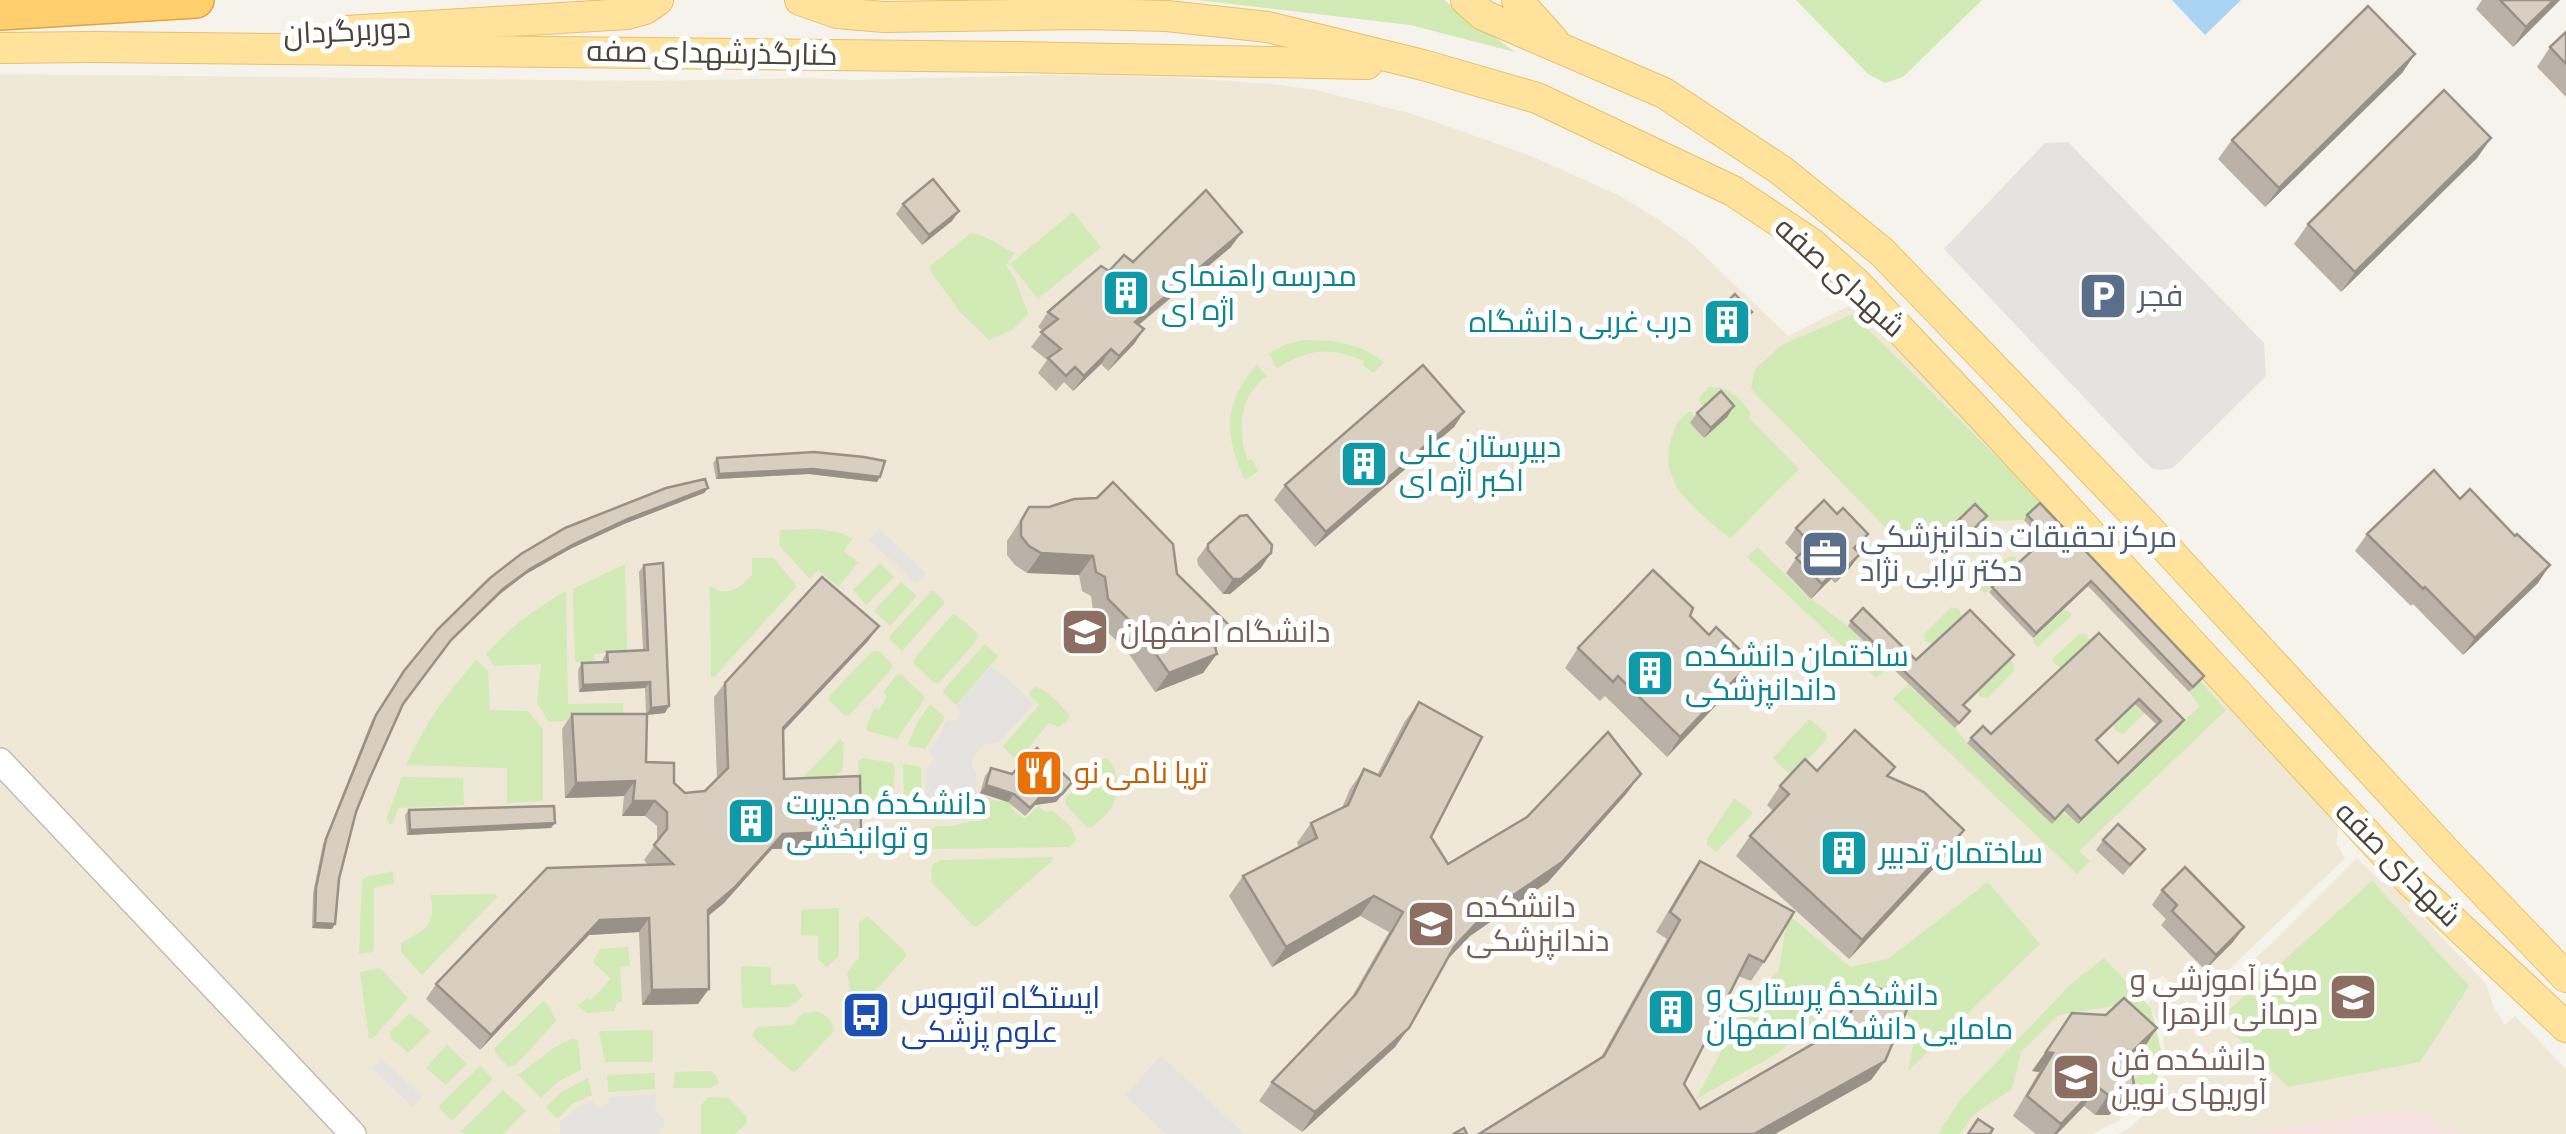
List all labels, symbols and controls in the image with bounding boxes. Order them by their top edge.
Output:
street label: دوربرگردان [282,7,412,56]
street label: کنارگذرشهدای صفه [586,30,838,77]
street label: شهدای صفه [1765,207,1915,348]
place label: مدرسه راهنمای اژه ای [1161,255,1357,332]
building icon: مدرسه راهنمای اژه ای [1100,267,1152,319]
parking icon: فجر [2077,270,2129,322]
place label: فجر [2136,275,2183,318]
building icon: درب غربی دانشگاه [1701,296,1753,348]
place label: درب غربی دانشگاه [1469,301,1692,344]
place label: دبیرستان علی اکبر اژه ای [1399,426,1561,503]
building icon: دبیرستان علی اکبر اژه ای [1338,438,1390,490]
place label: مرکز تحقیقات دندانپزشکی دکتر ترابی نژاد [1860,516,2177,593]
office icon: مرکز تحقیقات دندانپزشکی دکتر ترابی نژاد [1799,528,1851,580]
school or university icon: دانشگاه اصفهان [1059,606,1111,658]
place label: دانشگاه اصفهان [1120,611,1330,654]
place label: ساختمان دانشکده داندانپزشکی [1685,635,1909,712]
building icon: ساختمان دانشکده داندانپزشکی [1624,647,1676,699]
restaurant icon: تریا نامی نو [1013,747,1065,799]
place label: تریا نامی نو [1074,752,1208,795]
place label: دانشکدهٔ مدیریت و توانبخشی [786,783,987,860]
street label: شهدای صفه [2325,792,2470,937]
building icon: دانشکدهٔ مدیریت و توانبخشی [725,795,777,847]
building icon: ساختمان تدبیر [1818,827,1870,879]
place label: ساختمان تدبیر [1877,832,2043,875]
place label: دانشکده دندانپزشکی [1466,886,1610,963]
school or university icon: دانشکده دندانپزشکی [1405,898,1457,950]
place label: مرکز آموزشی و درمانی الزهرا [2130,959,2318,1036]
school or university icon: مرکز آموزشی و درمانی الزهرا [2327,971,2379,1023]
place label: دانشکدهٔ پرستاری و مامایی دانشگاه اصفهان [1706,974,2013,1051]
place label: ایستگاه اتوبوس علوم پزشکی [901,977,1100,1054]
building icon: دانشکدهٔ پرستاری و مامایی دانشگاه اصفهان [1645,986,1697,1038]
bus stop icon: ایستگاه اتوبوس علوم پزشکی [840,989,892,1041]
place label: دانشکده فن آوریهای نوین [2111,1039,2267,1116]
school or university icon: دانشکده فن آوریهای نوین [2050,1051,2102,1103]

